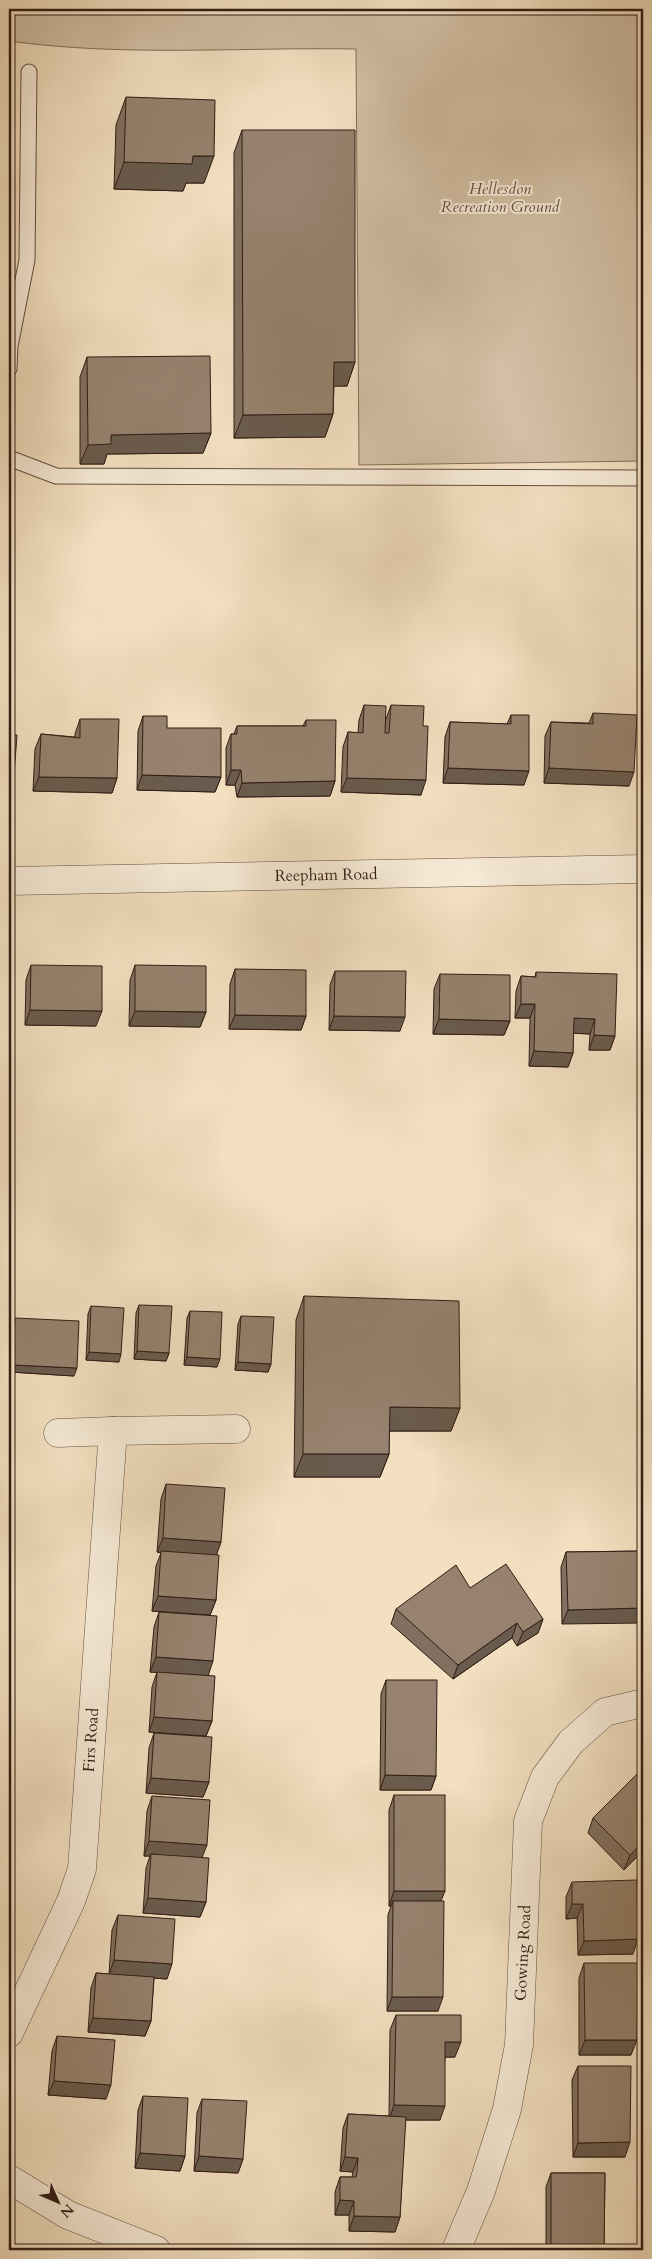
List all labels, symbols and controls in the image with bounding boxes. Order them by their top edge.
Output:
park label: Hellesdon Recreation Ground [441,178,561,218]
street label: Reepham Road [274,863,378,887]
street label: Firs Road [78,1707,104,1773]
street label: Gowing Road [509,1904,537,2002]
north arrow [32,2176,82,2226]
text: N [56,2200,78,2222]

